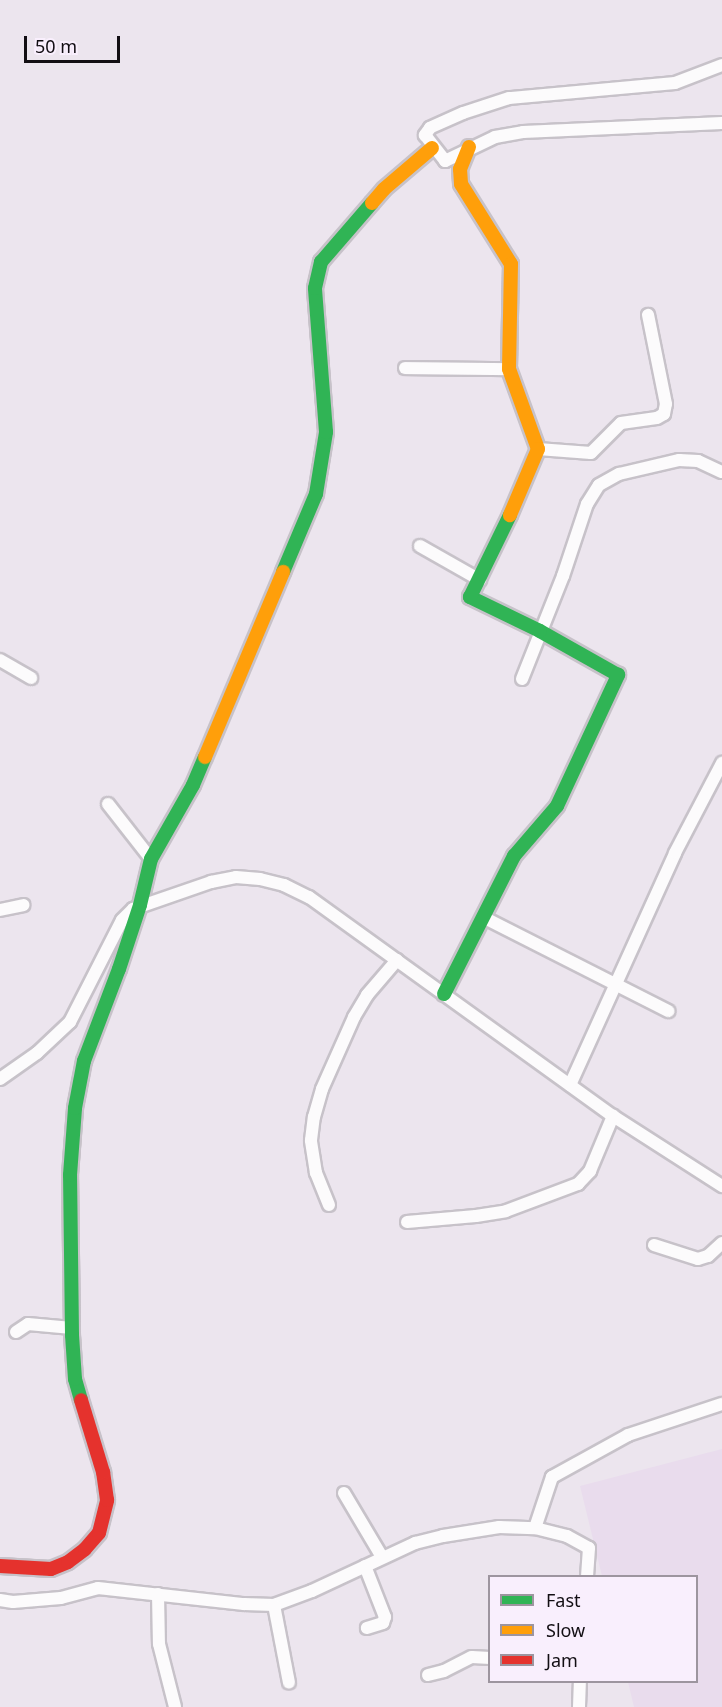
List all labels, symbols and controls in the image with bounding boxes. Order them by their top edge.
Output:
scale bar [27,24,123,62]
text: 50 m [35,34,77,58]
legend [488,1575,698,1683]
text: Fast [546,1588,581,1612]
text: Slow [546,1618,585,1642]
text: Jam [546,1648,578,1672]

